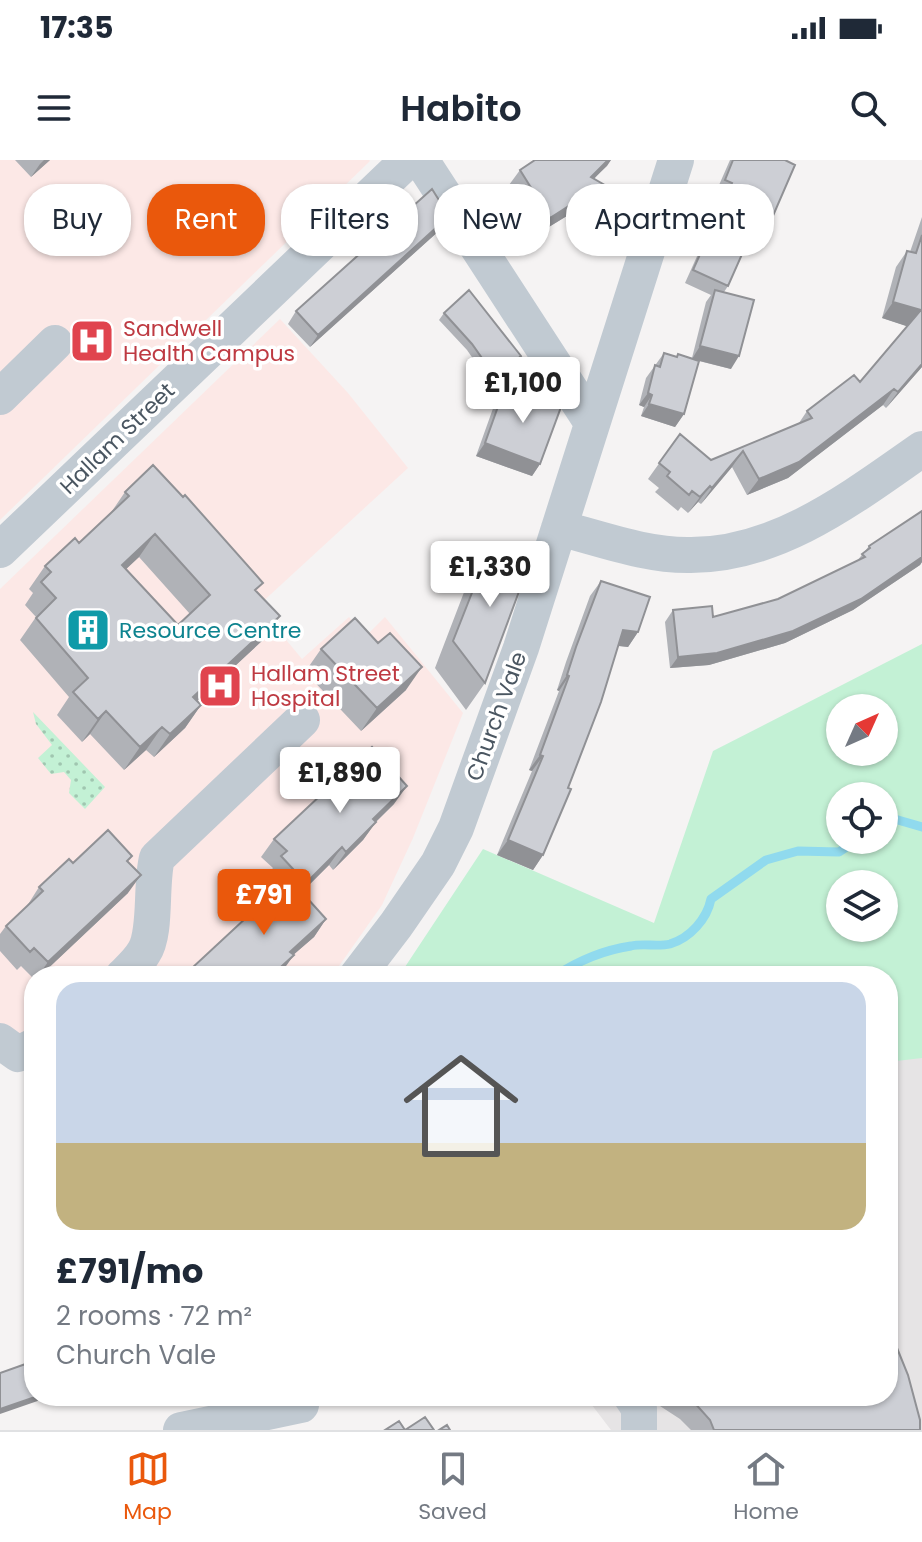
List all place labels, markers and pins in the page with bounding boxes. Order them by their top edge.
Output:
place label: Sandwell Health Campus [123,313,295,369]
hospital icon: Sandwell Health Campus [68,317,116,365]
pin: £1,100 [458,357,588,425]
pin: £1,330 [425,541,555,609]
building icon: Resource Centre [64,606,112,654]
place label: Resource Centre [119,615,301,646]
place label: Hallam Street Hospital [251,658,400,714]
hospital icon: Hallam Street Hospital [196,662,244,710]
pin: £1,890 [275,747,405,815]
pin: £791 [217,869,311,937]

